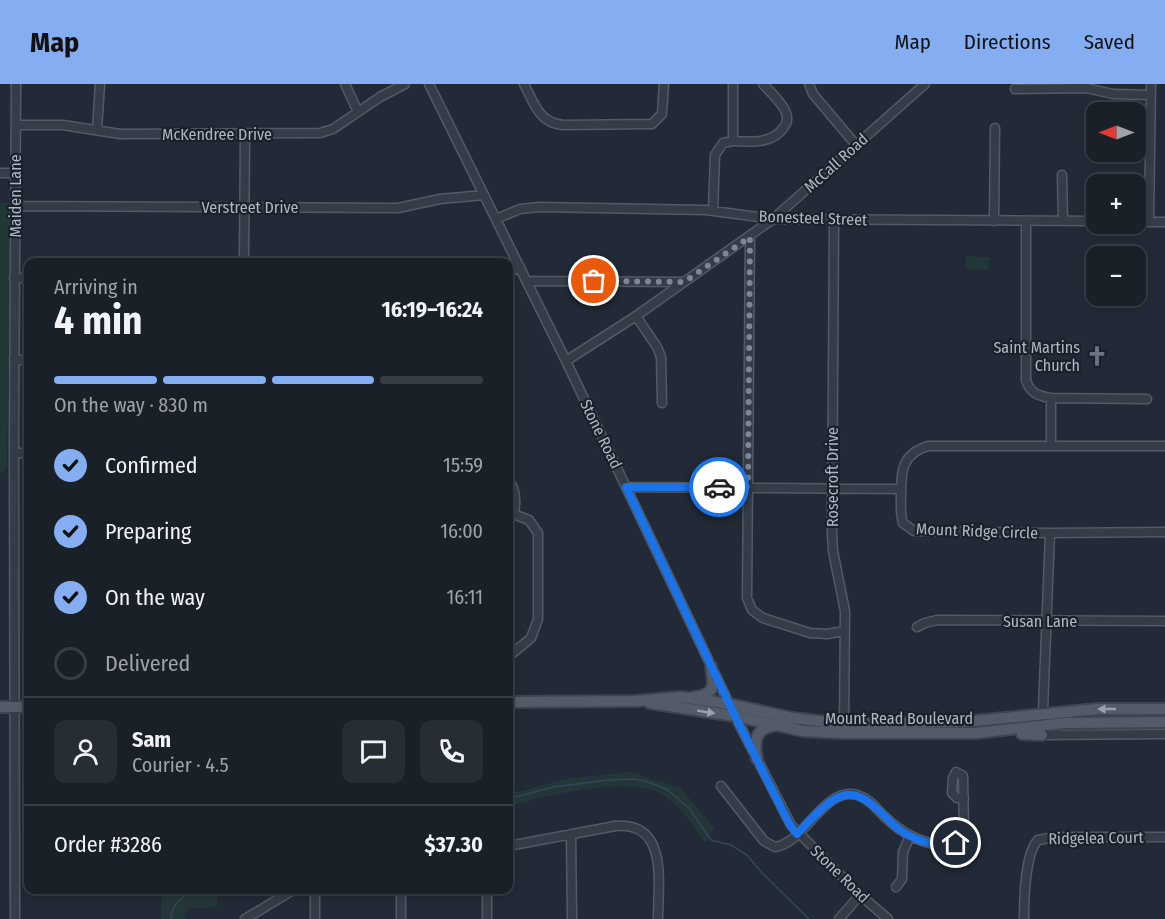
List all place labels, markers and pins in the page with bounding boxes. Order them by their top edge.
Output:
pin [568,255,619,306]
place label: Saint Martins Church [993,338,1080,375]
church icon: Saint Martins Church [1085,344,1109,368]
pin [930,817,981,868]

